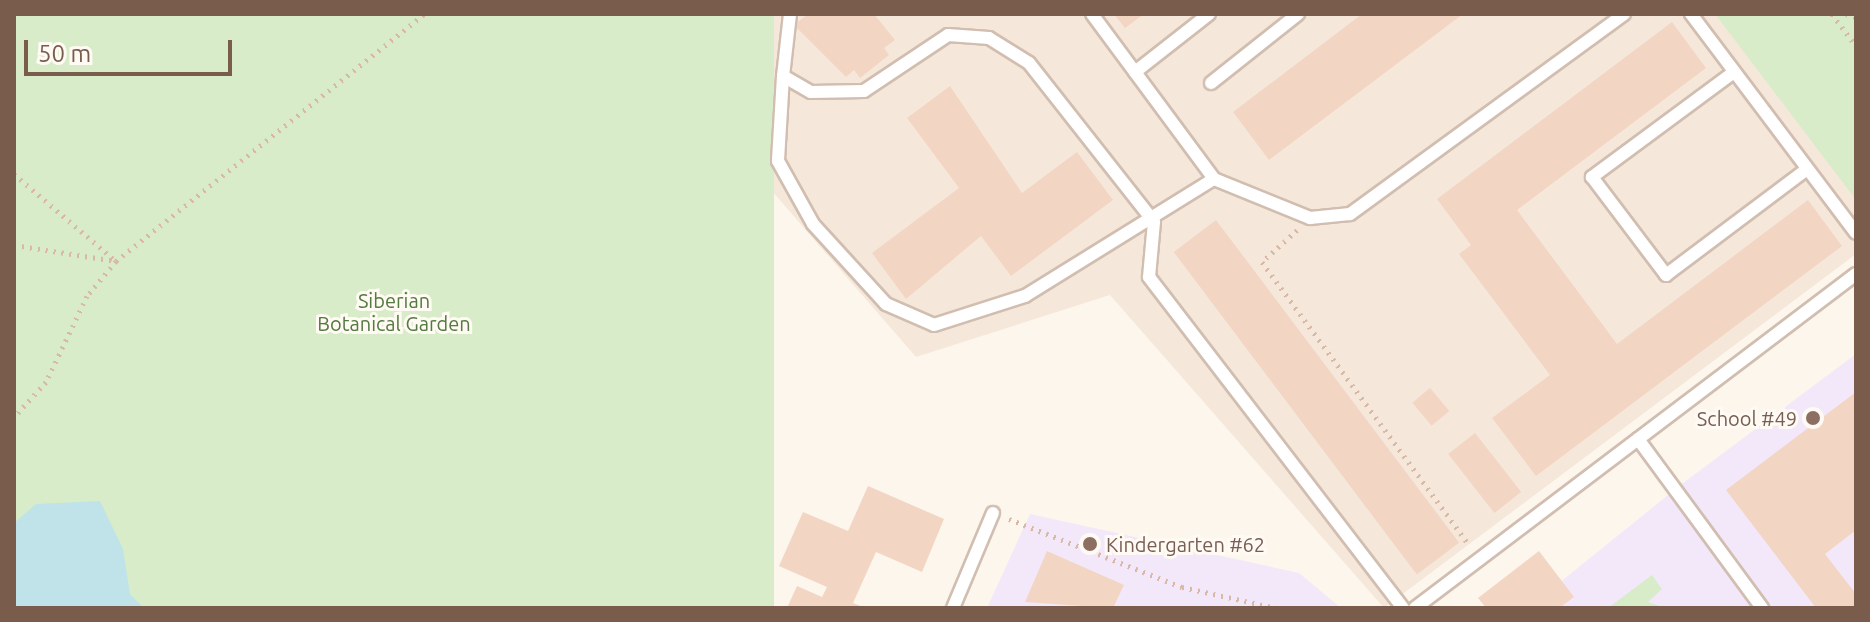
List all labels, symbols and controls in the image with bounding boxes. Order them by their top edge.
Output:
scale bar [28,24,236,74]
text: 50 m [38,40,91,67]
park label: Siberian Botanical Garden [317,288,471,335]
place label: School #49 [1697,406,1797,430]
marker: School #49 [1804,409,1822,427]
place label: Kindergarten #62 [1106,532,1265,556]
marker: Kindergarten #62 [1081,535,1099,553]

